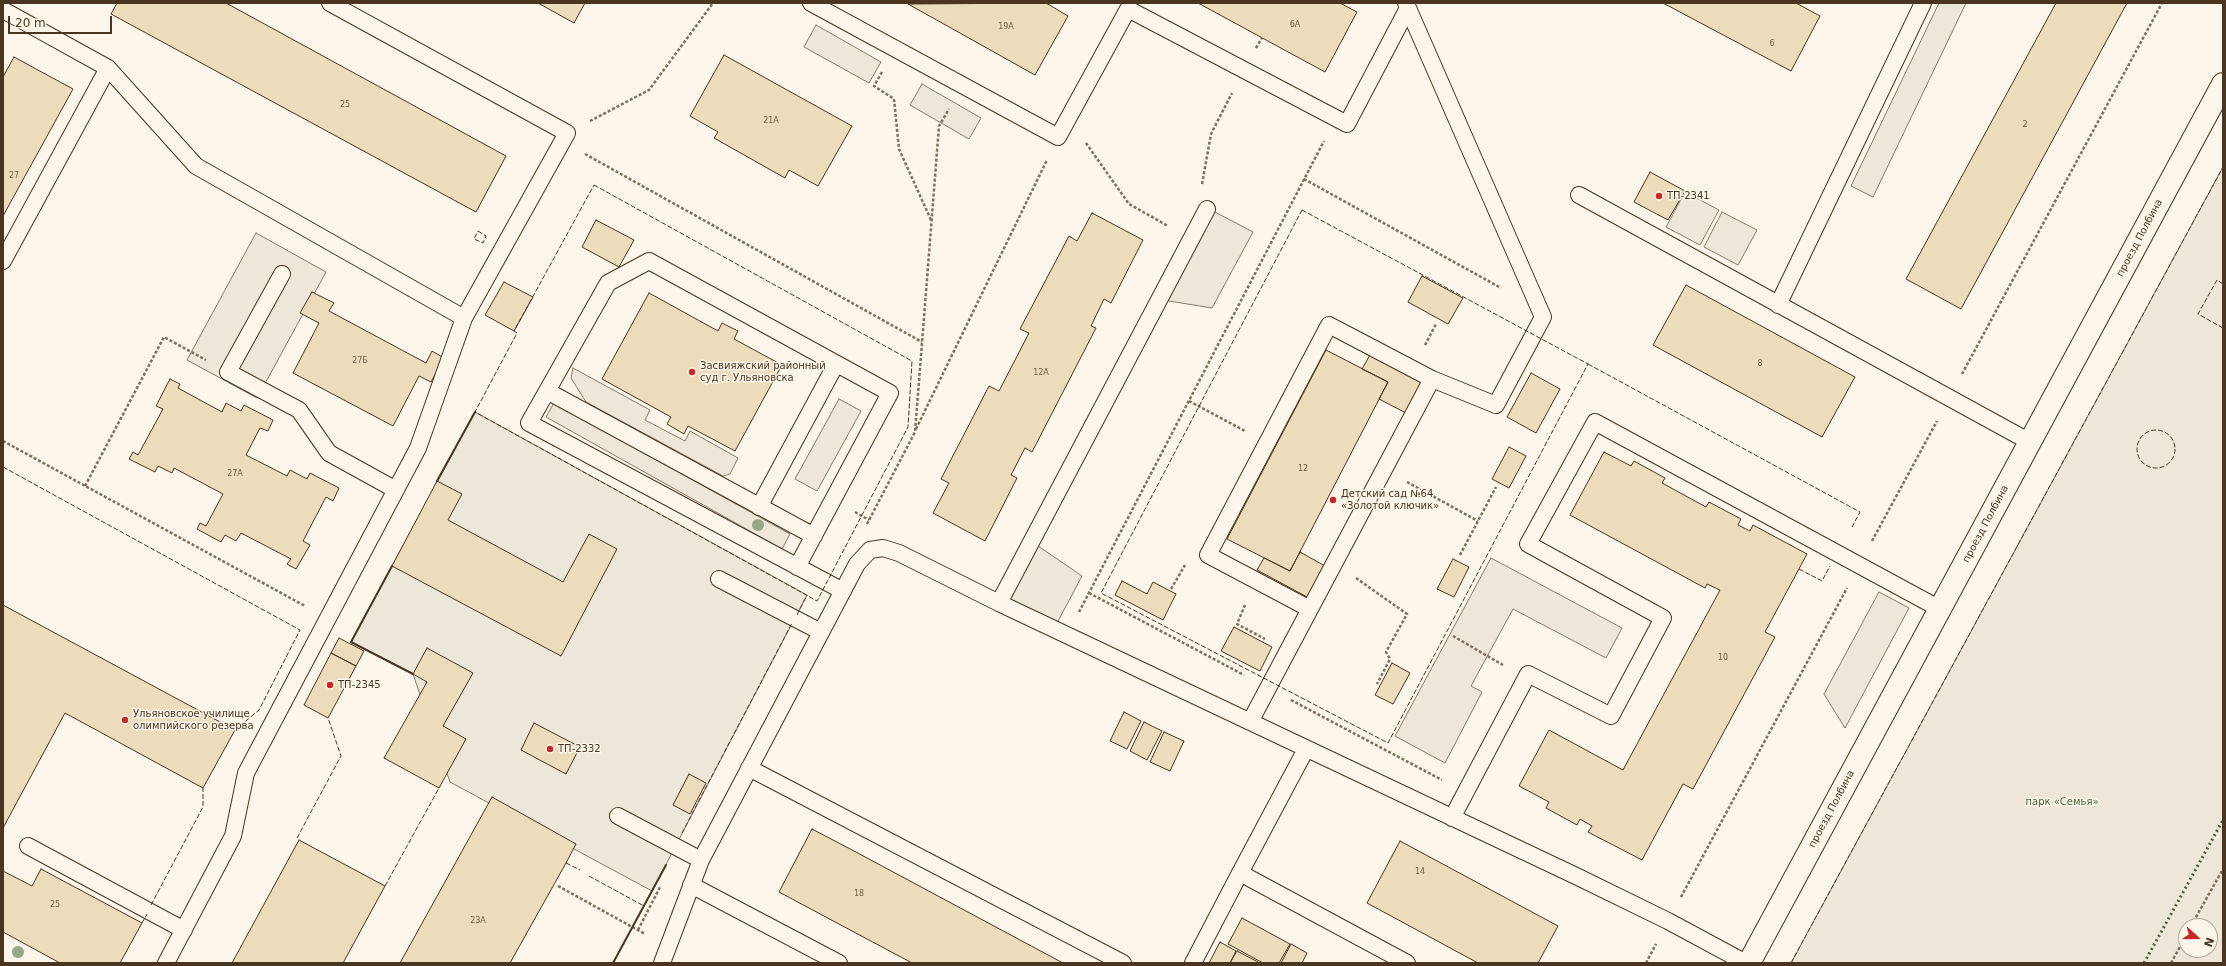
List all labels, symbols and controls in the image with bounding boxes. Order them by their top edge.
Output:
scale bar [10,8,114,34]
text: 20 m [15,16,46,30]
house number: 6А [1290,20,1300,30]
house number: 19А [998,22,1014,32]
house number: 6 [1769,39,1775,49]
house number: 25 [340,100,350,110]
house number: 21А [763,116,779,126]
house number: 2 [2022,120,2028,130]
house number: 27 [9,171,19,181]
place label: ТП-2341 [1667,190,1710,202]
marker: ТП-2341 [1654,191,1664,201]
street label: проезд Полбина [2115,197,2165,279]
house number: 27Б [352,356,368,366]
house number: 8 [1757,359,1763,369]
place label: Засвияжский районный суд г. Ульяновска [700,360,826,384]
marker: Засвияжский районный суд г. Ульяновска [687,367,697,377]
house number: 12А [1033,368,1049,378]
house number: 12 [1298,464,1308,474]
house number: 27А [227,469,243,479]
street label: проезд Полбина [1961,483,2011,565]
place label: Детский сад №64 «Золотой ключик» [1341,488,1439,512]
marker: Детский сад №64 «Золотой ключик» [1328,495,1338,505]
house number: 10 [1718,653,1728,663]
place label: ТП-2345 [338,679,381,691]
marker: ТП-2345 [325,680,335,690]
place label: Ульяновское училище олимпийского резерва [133,708,254,732]
marker: Ульяновское училище олимпийского резерва [120,715,130,725]
place label: ТП-2332 [558,743,601,755]
marker: ТП-2332 [545,744,555,754]
street label: проезд Полбина [1807,768,1857,850]
park label: парк «Семья» [2025,796,2099,808]
house number: 14 [1415,867,1425,877]
house number: 18 [854,889,864,899]
house number: 25 [50,900,60,910]
house number: 23А [470,916,486,926]
north arrow [2178,918,2218,958]
text: N [2201,935,2216,949]

